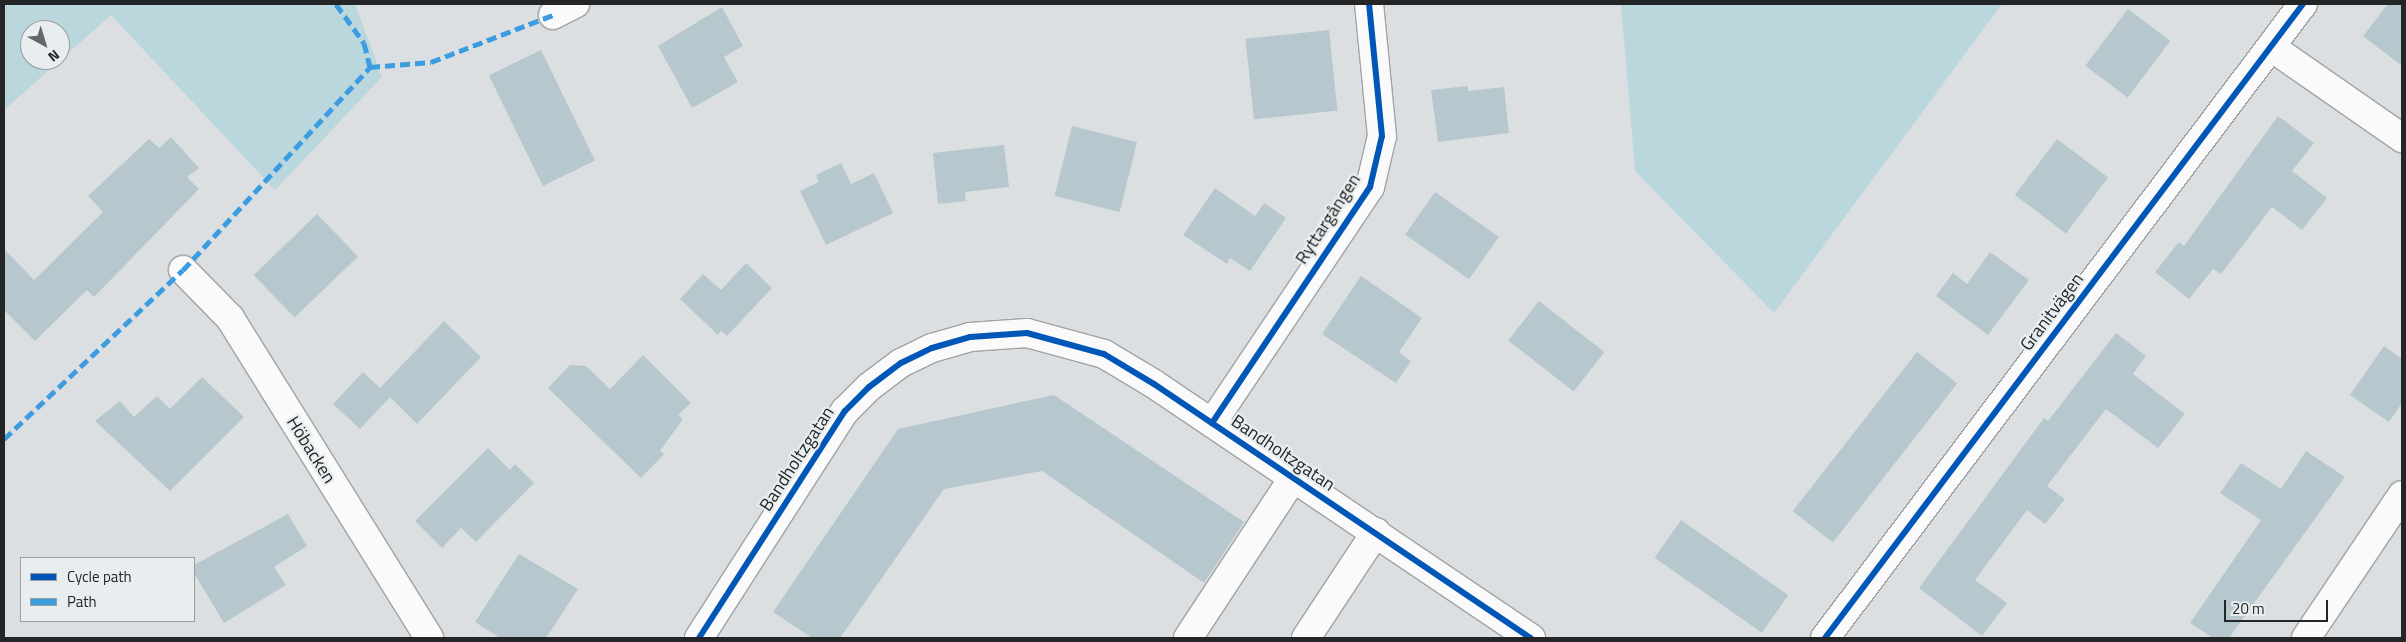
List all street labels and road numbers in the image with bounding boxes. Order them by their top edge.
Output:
street label: Ryttargången [1291,170,1365,268]
street label: Granitvägen [2016,269,2088,355]
street label: Bandholtzgatan [755,403,839,515]
street label: Bandholtzgatan [1227,410,1339,496]
street label: Höbacken [282,412,340,488]

